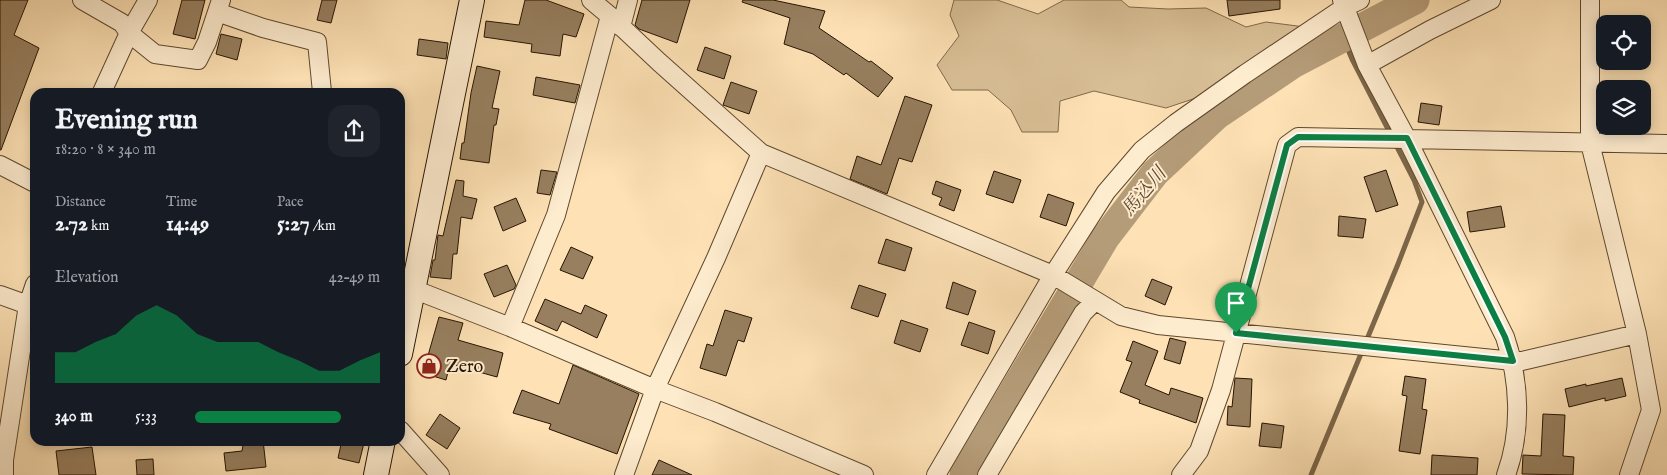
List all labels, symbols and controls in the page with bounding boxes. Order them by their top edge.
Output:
map controls [1596,15,1651,135]
button: locate [1596,15,1651,70]
button: layers [1596,80,1651,135]
text: Evening run [55,103,198,138]
button: share [328,105,380,157]
text: 18:20 · 8 × 340 m [55,140,156,160]
water label: 馬込川 [1117,161,1173,222]
text: Distance [55,193,106,211]
text: Time [166,193,197,211]
text: Pace [277,193,304,211]
text: 2.72 [55,211,88,238]
text: 14:49 [166,211,209,238]
text: 5:27 [277,211,310,238]
text: km [88,217,109,235]
text: /km [310,217,336,235]
text: Elevation [55,268,118,288]
text: 42–49 m [329,268,380,288]
pin [1215,282,1257,333]
icon: arrive [1222,289,1250,317]
shop icon: Zero [416,353,442,379]
place label: Zero [446,356,484,379]
text: 340 m [55,407,93,427]
text: 5:33 [135,407,157,427]

